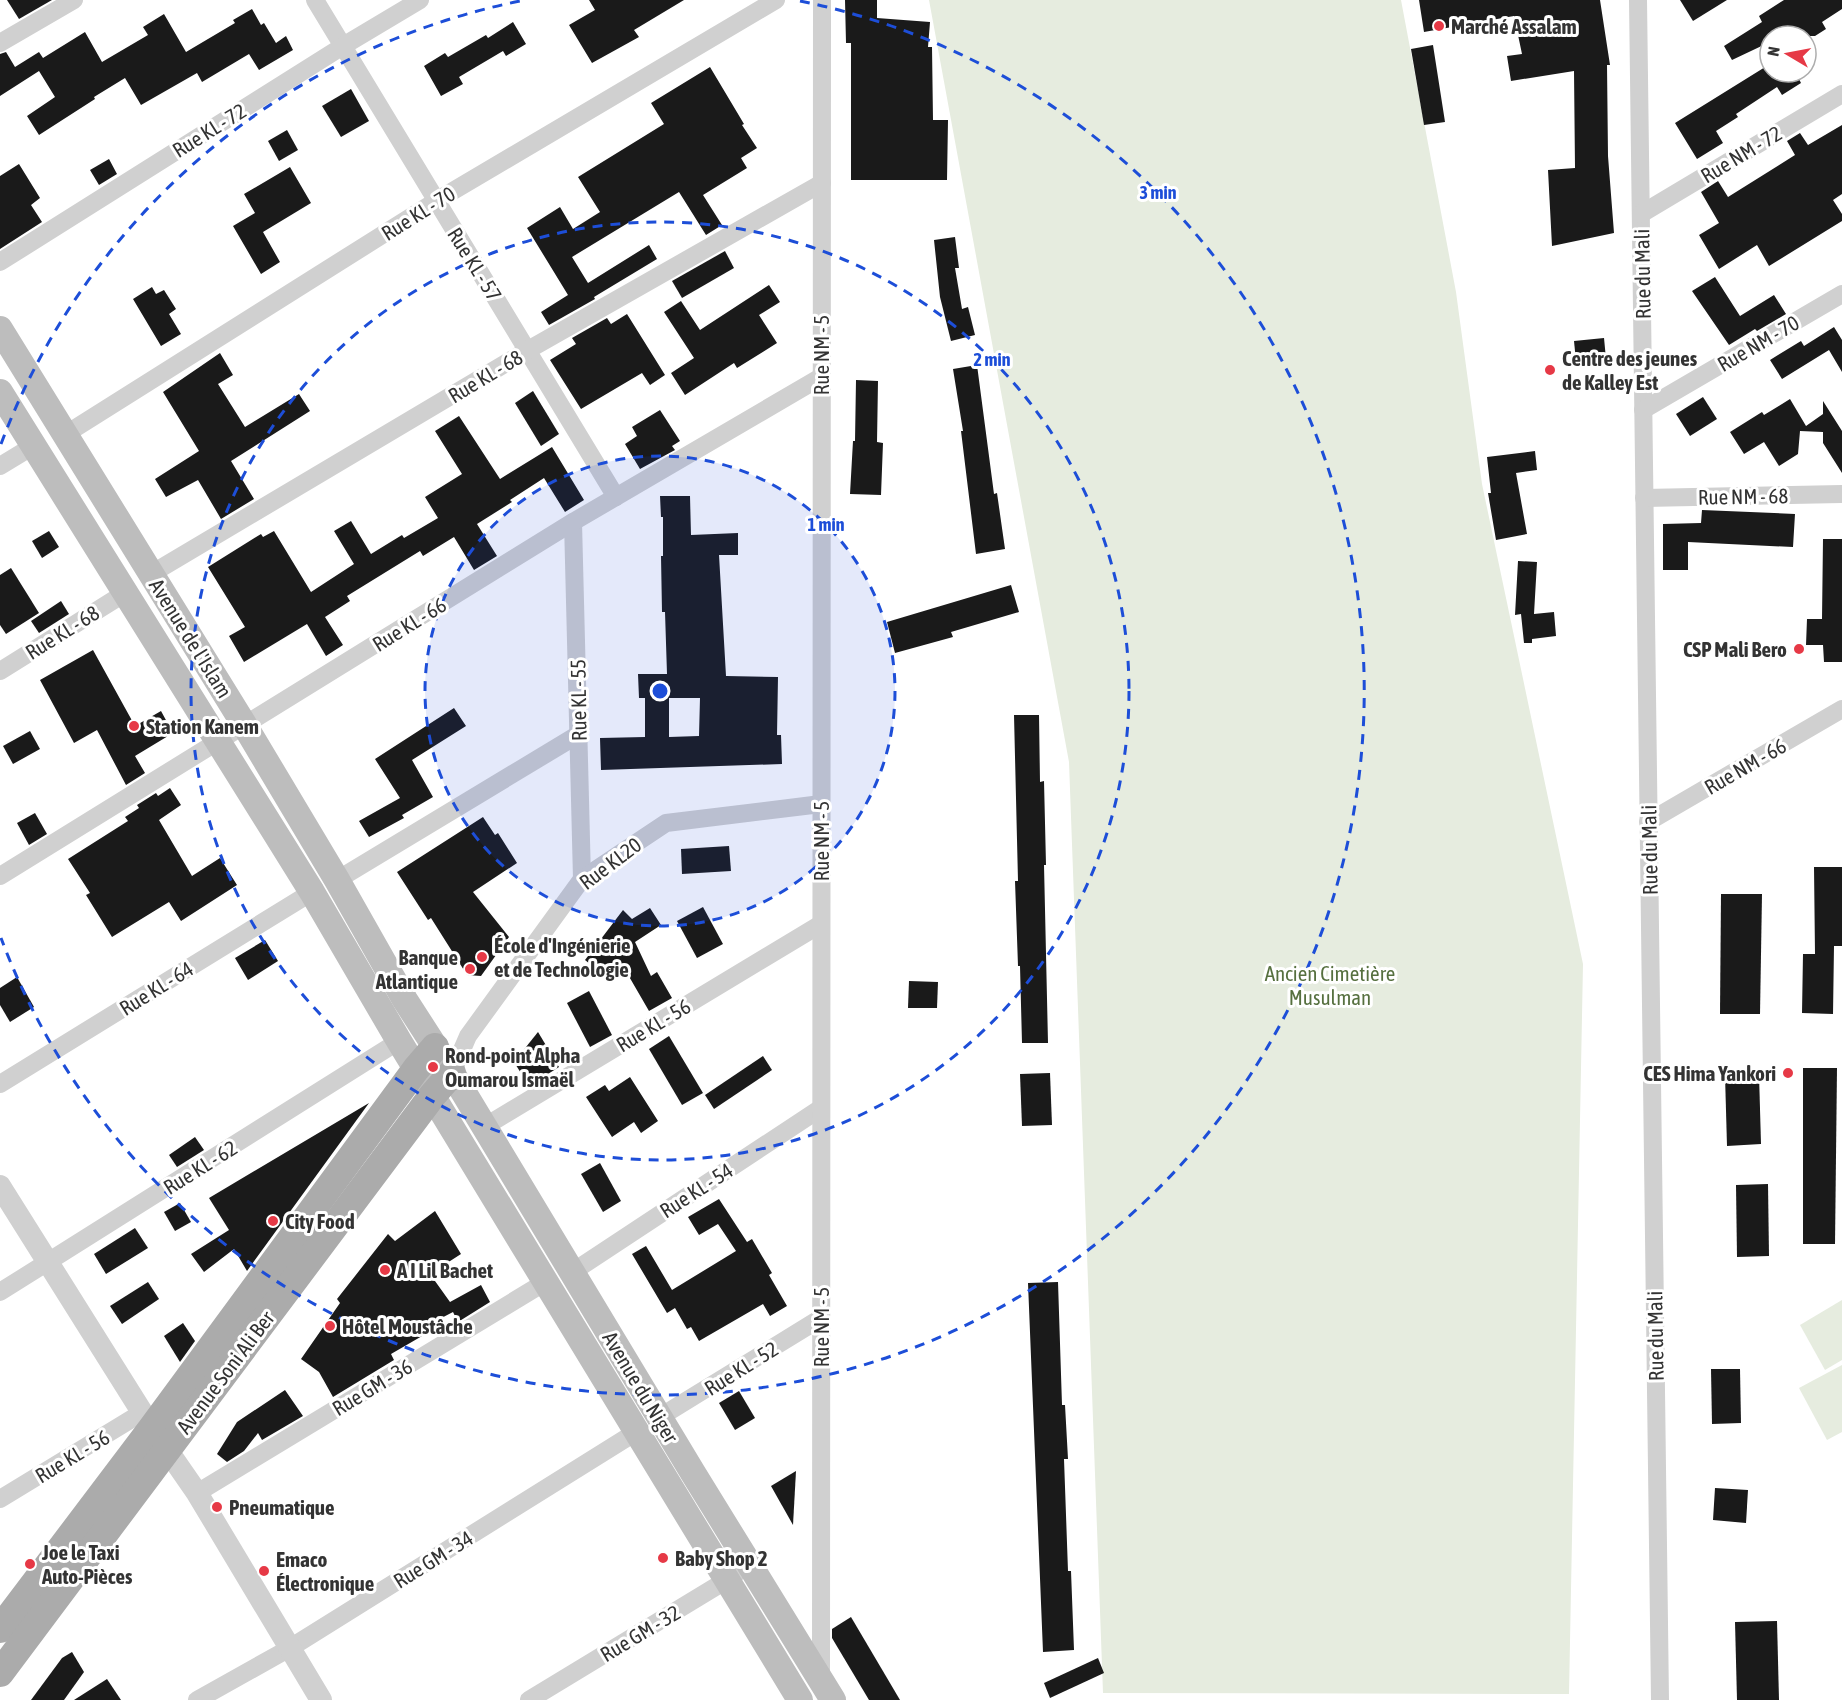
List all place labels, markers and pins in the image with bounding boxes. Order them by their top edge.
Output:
place label: Marché Assalam [1451,14,1577,38]
marker: Marché Assalam [1432,19,1446,33]
place label: Centre des jeunes de Kalley Est [1562,346,1698,394]
marker: Centre des jeunes de Kalley Est [1543,363,1557,377]
place label: CSP Mali Bero [1683,637,1787,661]
marker: CSP Mali Bero [1792,642,1806,656]
centre of rings [650,681,670,701]
place label: Station Kanem [146,714,259,738]
marker: Station Kanem [127,719,141,733]
place label: École d'Ingénierie et de Technologie [494,933,631,981]
place label: Banque Atlantique [375,945,458,993]
marker: École d'Ingénierie et de Technologie [475,950,489,964]
marker: Banque Atlantique [463,962,477,976]
place label: Rond-point Alpha Oumarou Ismaël [445,1043,581,1091]
marker: Rond-point Alpha Oumarou Ismaël [426,1060,440,1074]
place label: CES Hima Yankori [1643,1061,1776,1085]
marker: CES Hima Yankori [1781,1066,1795,1080]
place label: City Food [285,1209,355,1233]
marker: City Food [266,1214,280,1228]
place label: A I Lil Bachet [396,1258,493,1282]
marker: A I Lil Bachet [378,1263,392,1277]
place label: Hôtel Moustâche [342,1314,473,1338]
marker: Hôtel Moustâche [323,1319,337,1333]
place label: Pneumatique [229,1495,335,1519]
marker: Pneumatique [210,1500,224,1514]
place label: Joe le Taxi Auto-Pièces [41,1540,133,1588]
place label: Baby Shop 2 [675,1546,768,1570]
place label: Emaco Électronique [276,1547,374,1595]
marker: Baby Shop 2 [656,1551,670,1565]
marker: Joe le Taxi Auto-Pièces [23,1557,37,1571]
marker: Emaco Électronique [257,1564,271,1578]

